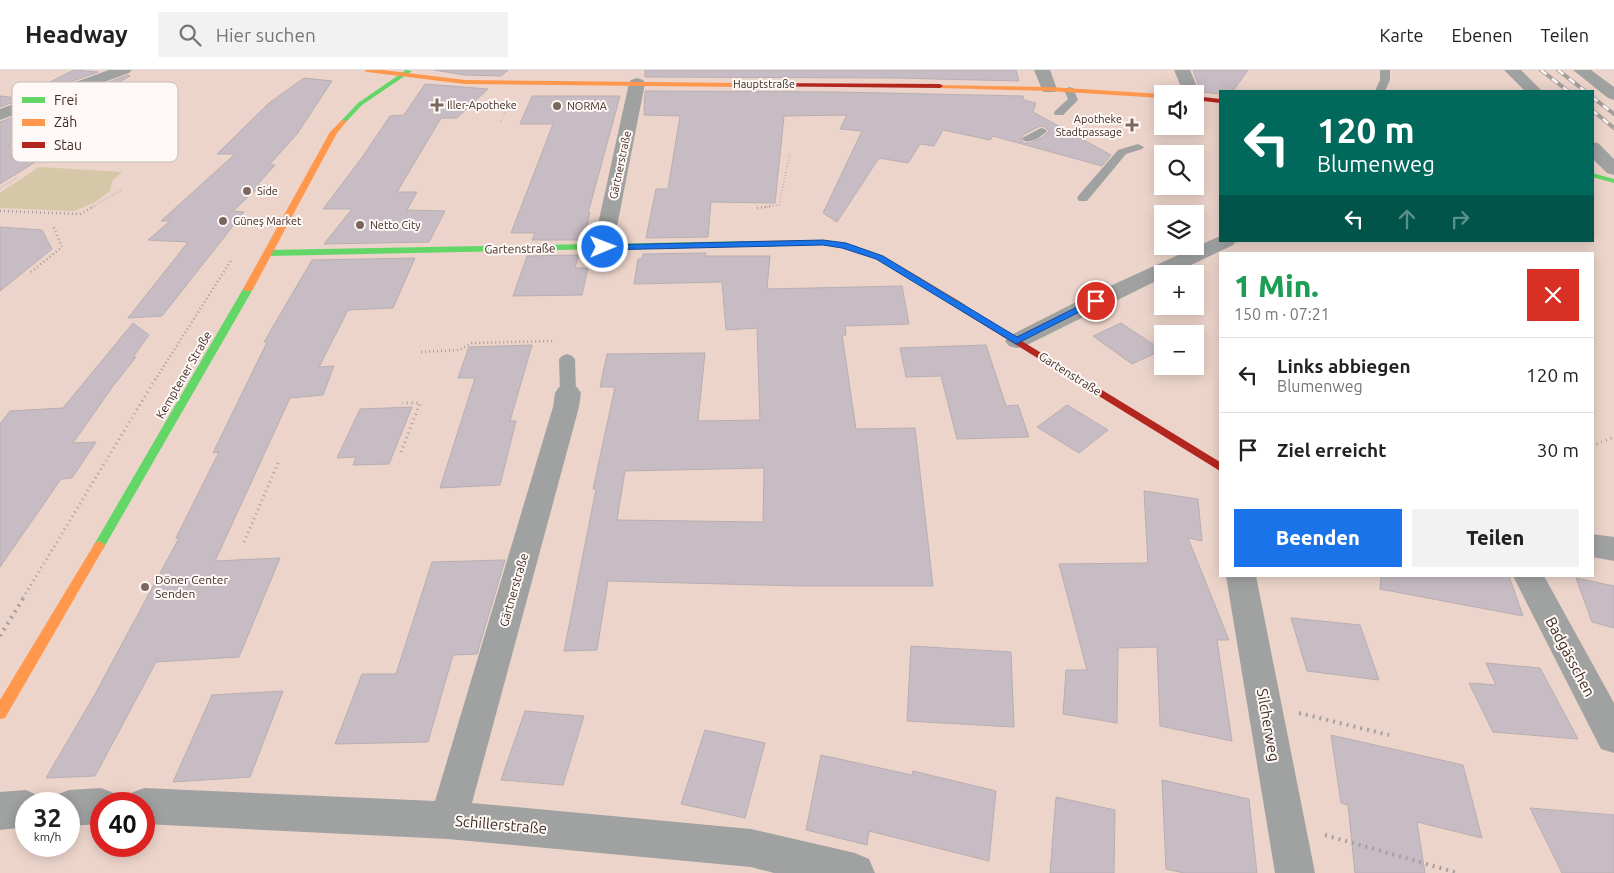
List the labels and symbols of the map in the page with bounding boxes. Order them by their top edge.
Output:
street label: Hauptstraße [733,78,795,90]
legend [12,82,178,162]
text: Frei [54,92,78,108]
marker: Iller-Apotheke [431,99,443,111]
place label: Iller-Apotheke [447,99,517,111]
marker: NORMA [551,100,563,112]
place label: NORMA [567,100,608,112]
place label: Apotheke Stadtpassage [1056,113,1122,138]
text: Zäh [54,114,77,130]
marker: Apotheke Stadtpassage [1126,119,1138,131]
street label: Gärtnerstraße [607,130,633,200]
text: Stau [54,137,82,153]
marker: Side [241,185,253,197]
place label: Side [257,185,278,197]
marker: Güneş Market [217,215,229,227]
place label: Güneş Market [233,215,302,227]
marker: Netto City [354,219,366,231]
place label: Netto City [370,219,421,231]
position arrow [576,220,628,272]
street label: Gartenstraße [484,241,556,256]
pin [1075,280,1117,322]
street label: Kemptener Straße [153,329,214,421]
street label: Gartenstraße [1037,349,1104,398]
street label: Gärtnerstraße [497,552,530,628]
place label: Döner Center Senden [155,573,228,600]
marker: Döner Center Senden [139,581,151,593]
street label: Badgässchen [1542,614,1599,700]
street label: Silcherweg [1254,687,1283,763]
speed limit sign: 40 [90,792,155,857]
street label: Schillerstraße [454,812,548,837]

